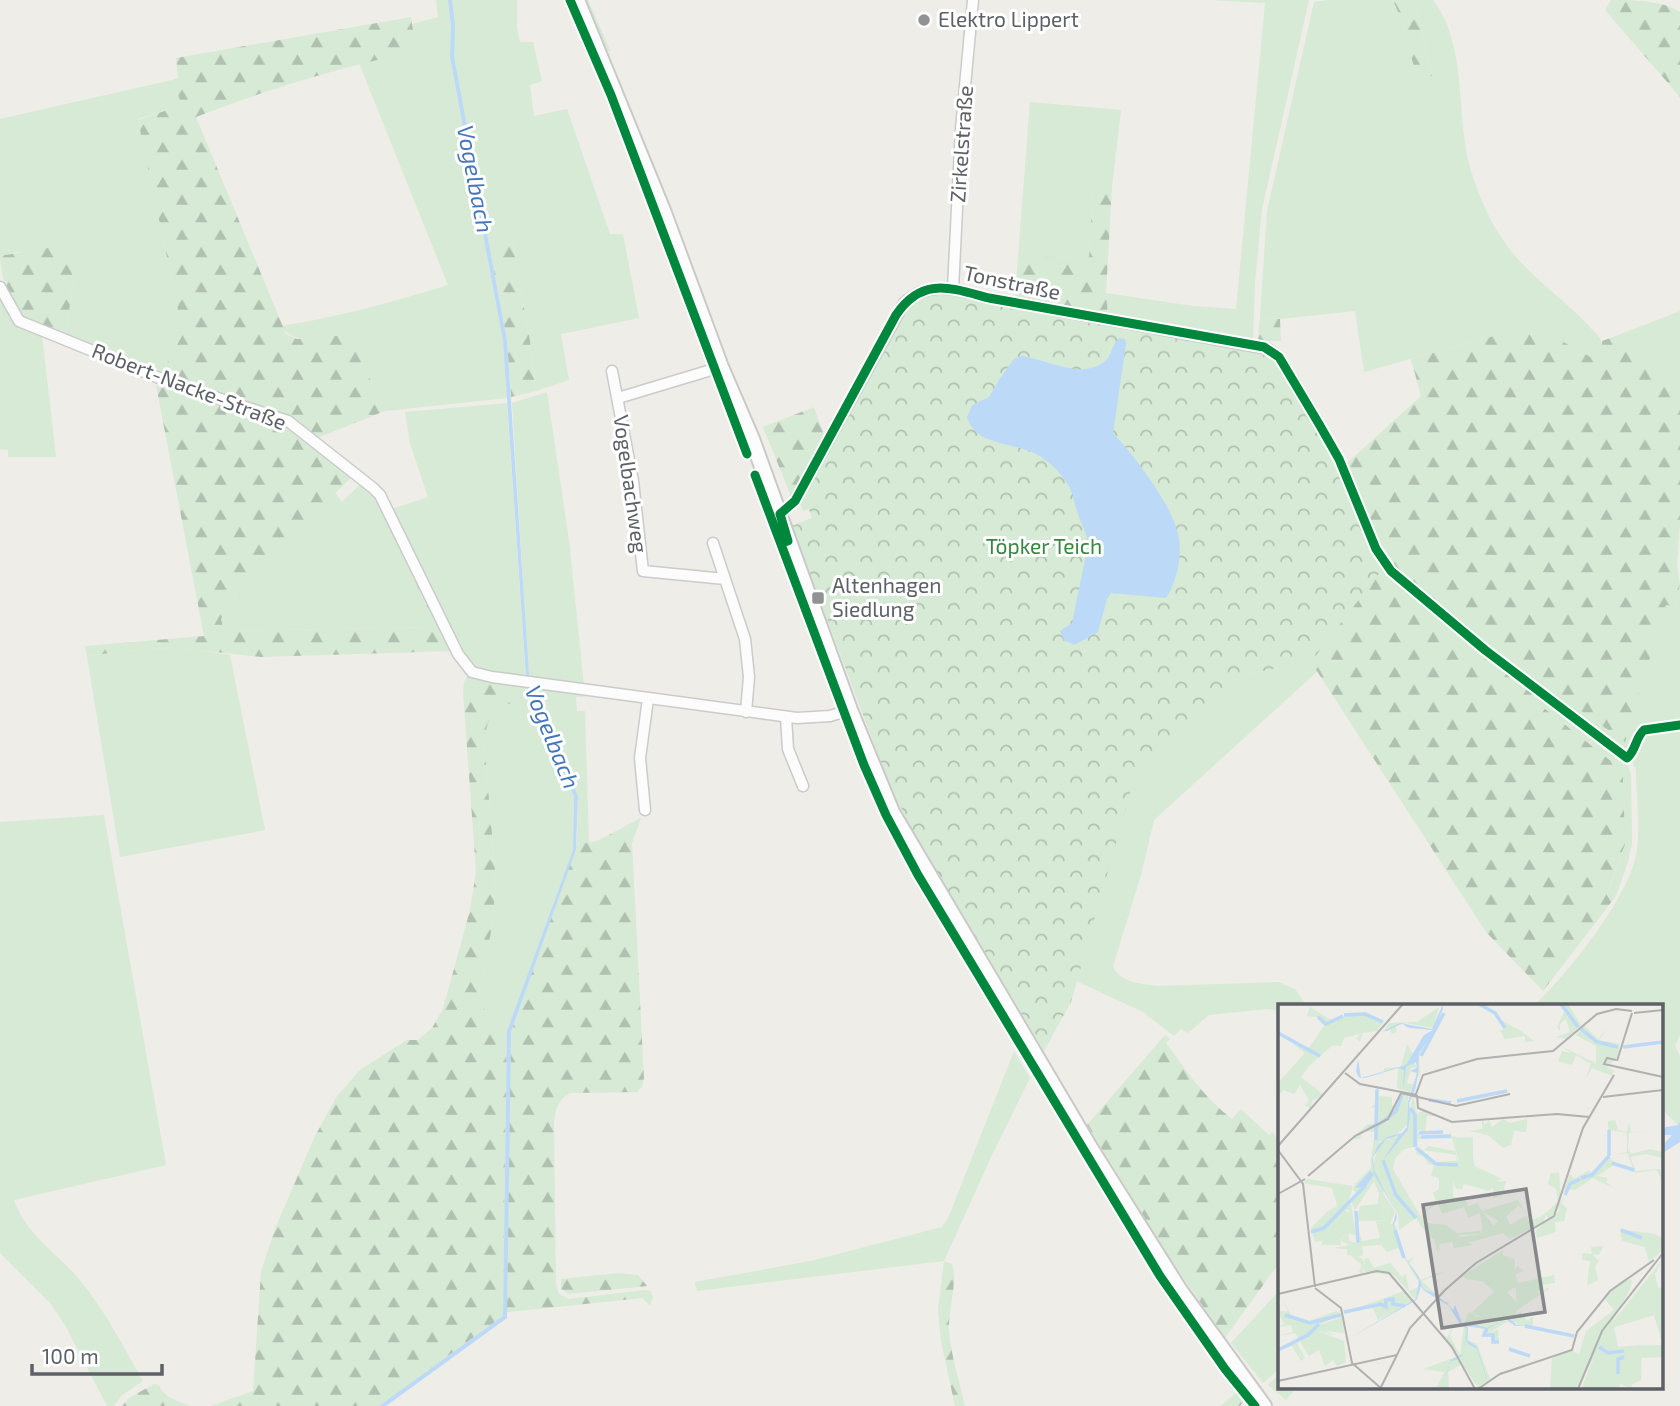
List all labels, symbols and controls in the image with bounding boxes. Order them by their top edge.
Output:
place label: Elektro Lippert [938,6,1079,31]
marker: Elektro Lippert [916,12,932,28]
street label: Zirkelstraße [944,84,977,203]
water label: Vogelbach [452,123,500,235]
street label: Tonstraße [962,259,1063,304]
street label: Robert-Nacke-Straße [89,337,290,434]
street label: Vogelbachweg [609,413,654,555]
park label: Töpker Teich [986,533,1102,558]
place label: Altenhagen Siedlung [832,572,941,621]
marker: Altenhagen Siedlung [810,590,826,606]
water label: Vogelbach [519,681,586,792]
inset map [1278,1004,1662,1388]
scale bar [32,1332,161,1376]
text: 100 m [42,1343,99,1368]

